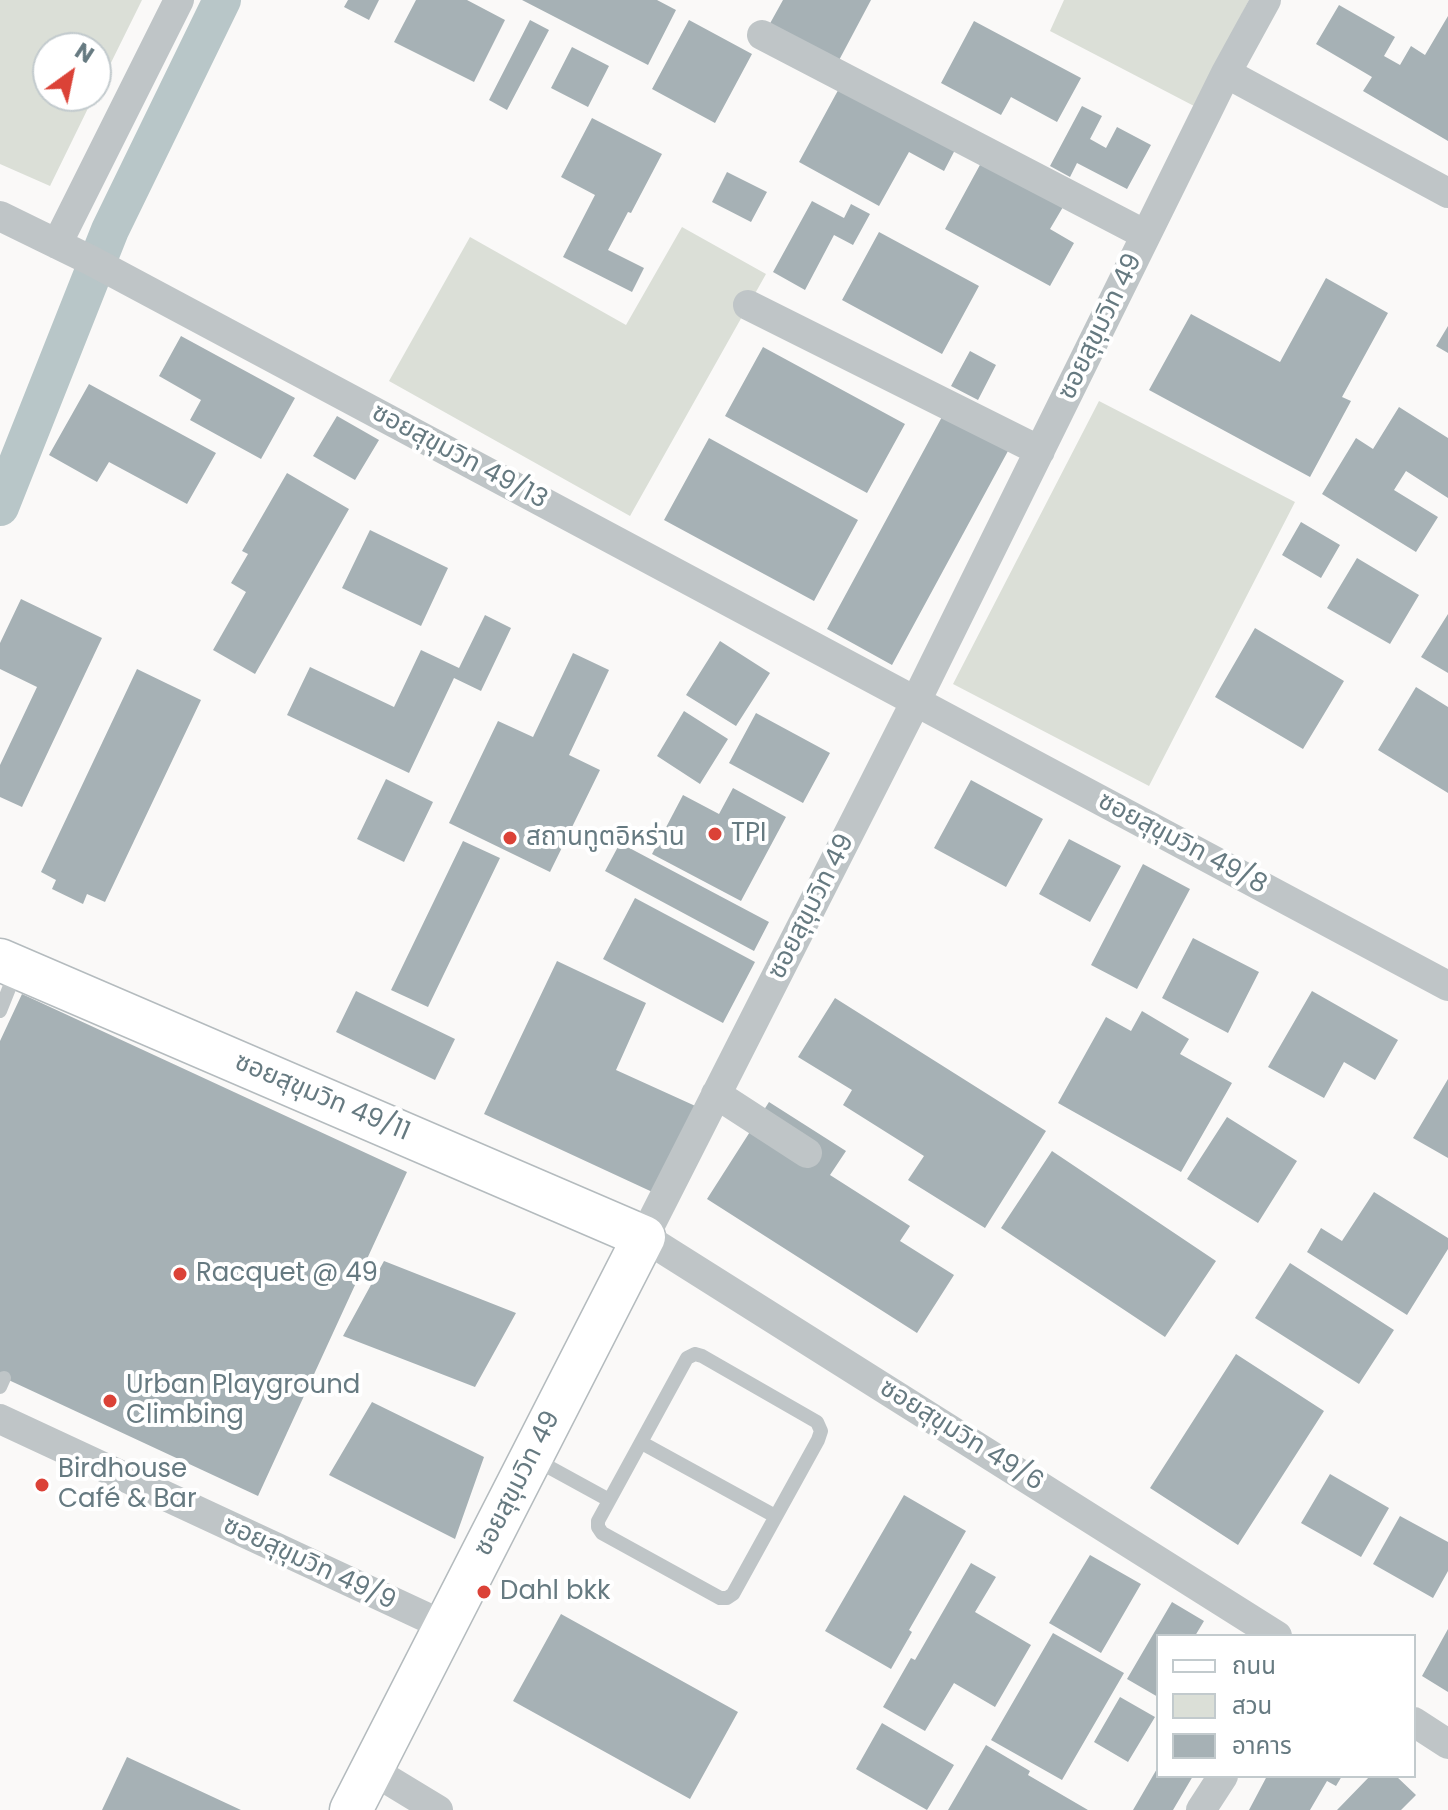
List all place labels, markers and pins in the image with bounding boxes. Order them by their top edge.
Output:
place label: TPI [731,818,767,850]
place label: สถานทูตอิหร่าน [526,822,685,854]
marker: TPI [706,825,724,843]
marker: สถานทูตอิหร่าน [501,829,519,847]
place label: Racquet @ 49 [196,1258,378,1290]
marker: Racquet @ 49 [171,1265,189,1283]
place label: Urban Playground Climbing [126,1370,360,1432]
marker: Urban Playground Climbing [101,1392,119,1410]
place label: Birdhouse Café & Bar [58,1454,197,1516]
marker: Birdhouse Café & Bar [33,1476,51,1494]
place label: Dahl bkk [500,1576,610,1608]
marker: Dahl bkk [475,1583,493,1601]

